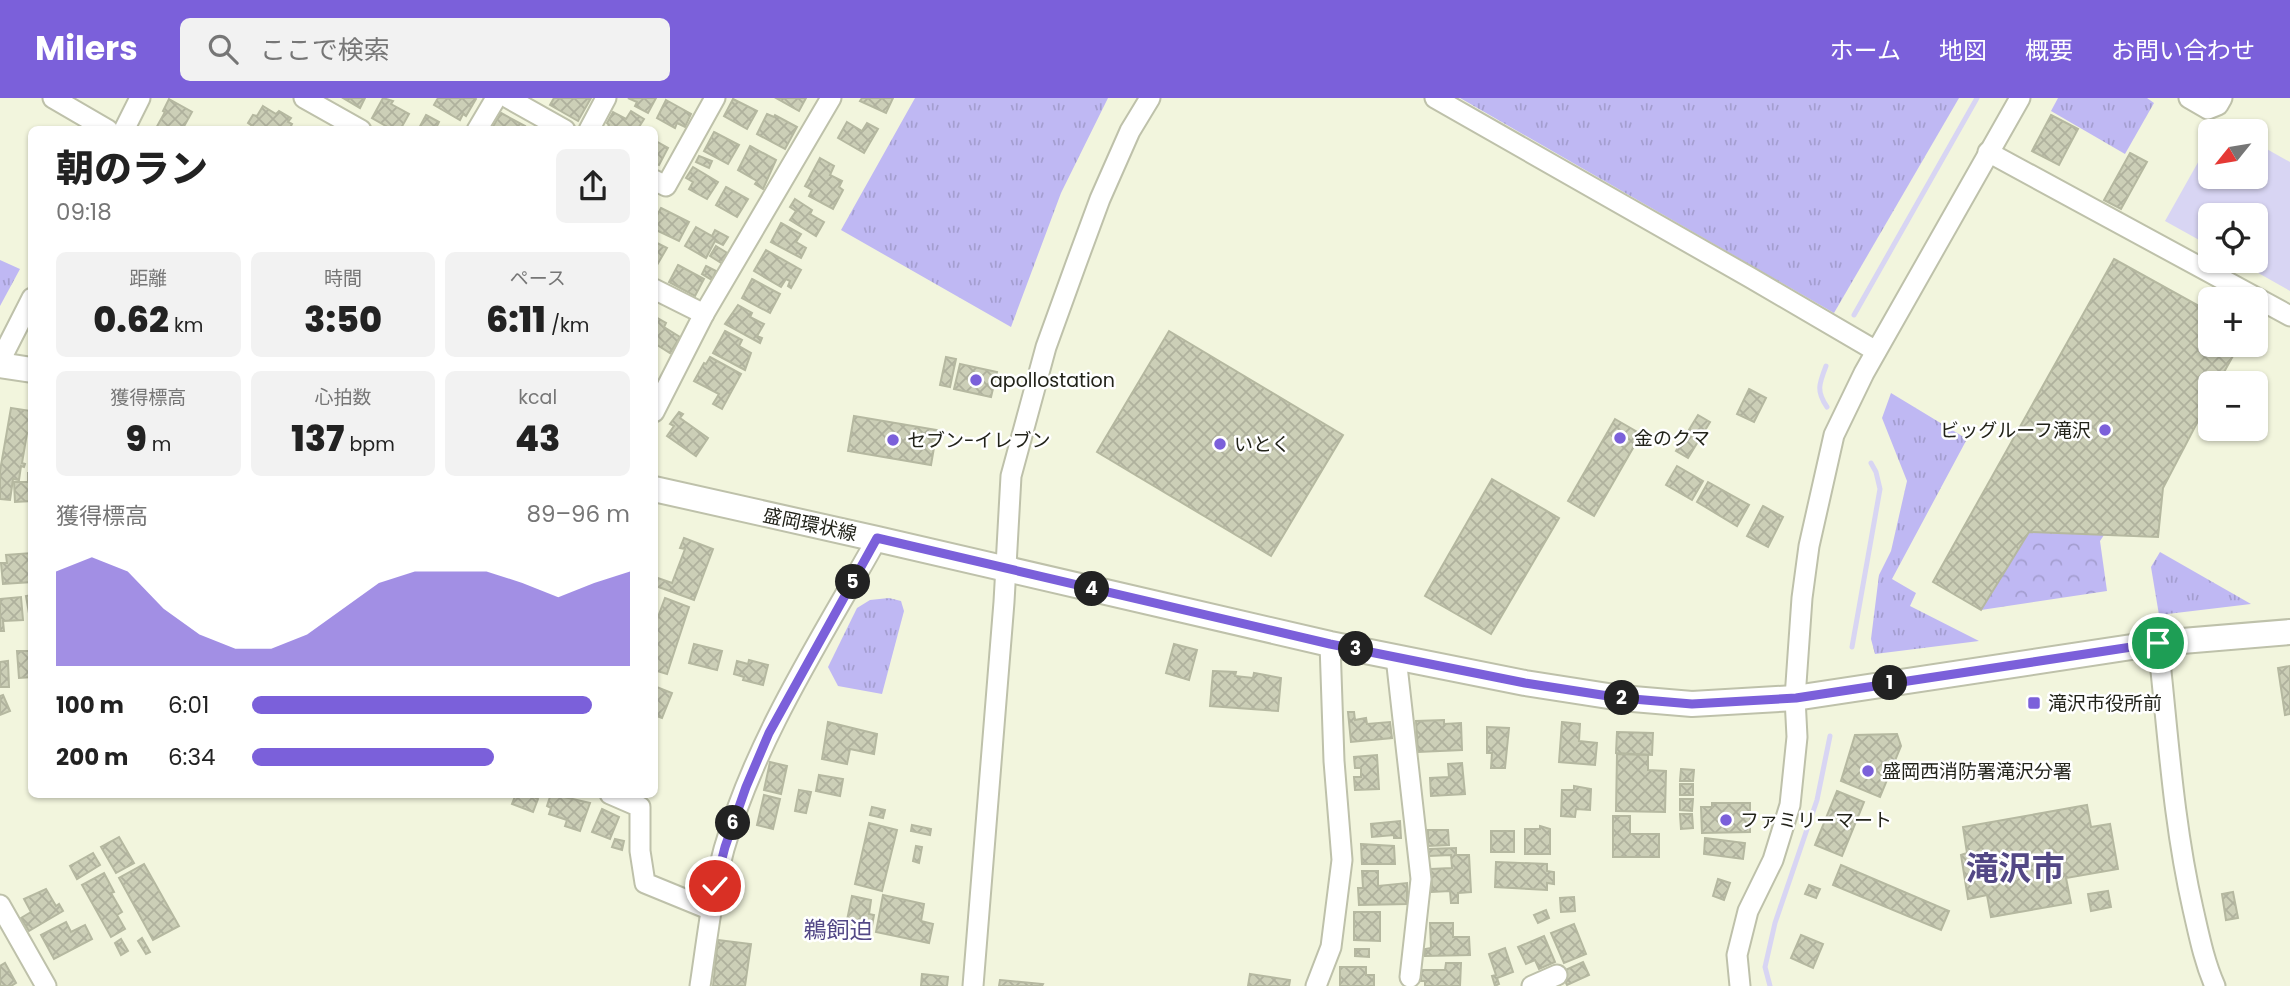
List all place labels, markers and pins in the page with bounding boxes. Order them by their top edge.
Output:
place label: apollostation [990,367,1115,394]
marker: apollostation [968,372,984,388]
place label: ビッグルーフ滝沢 [1940,417,2091,444]
marker: ビッグルーフ滝沢 [2097,422,2113,438]
place label: 金のクマ [1634,425,1710,452]
place label: セブン-イレブン [907,427,1050,454]
marker: 金のクマ [1612,430,1628,446]
place label: いとく [1234,431,1290,458]
marker: セブン-イレブン [885,432,901,448]
marker: いとく [1212,436,1228,452]
pin: 5 [836,564,870,600]
pin: 4 [1074,572,1110,606]
pin [2128,613,2188,673]
pin: 3 [1338,632,1374,666]
pin: 1 [1872,666,1908,700]
pin: 2 [1604,680,1640,716]
place label: 滝沢市役所前 [2048,690,2162,717]
marker: 滝沢市役所前 [2026,695,2042,711]
place label: 盛岡西消防署滝沢分署 [1882,758,2072,785]
marker: 盛岡西消防署滝沢分署 [1860,763,1876,779]
pin: 6 [716,806,750,840]
place label: ファミリーマート [1740,807,1892,834]
marker: ファミリーマート [1718,812,1734,828]
pin [685,856,745,916]

